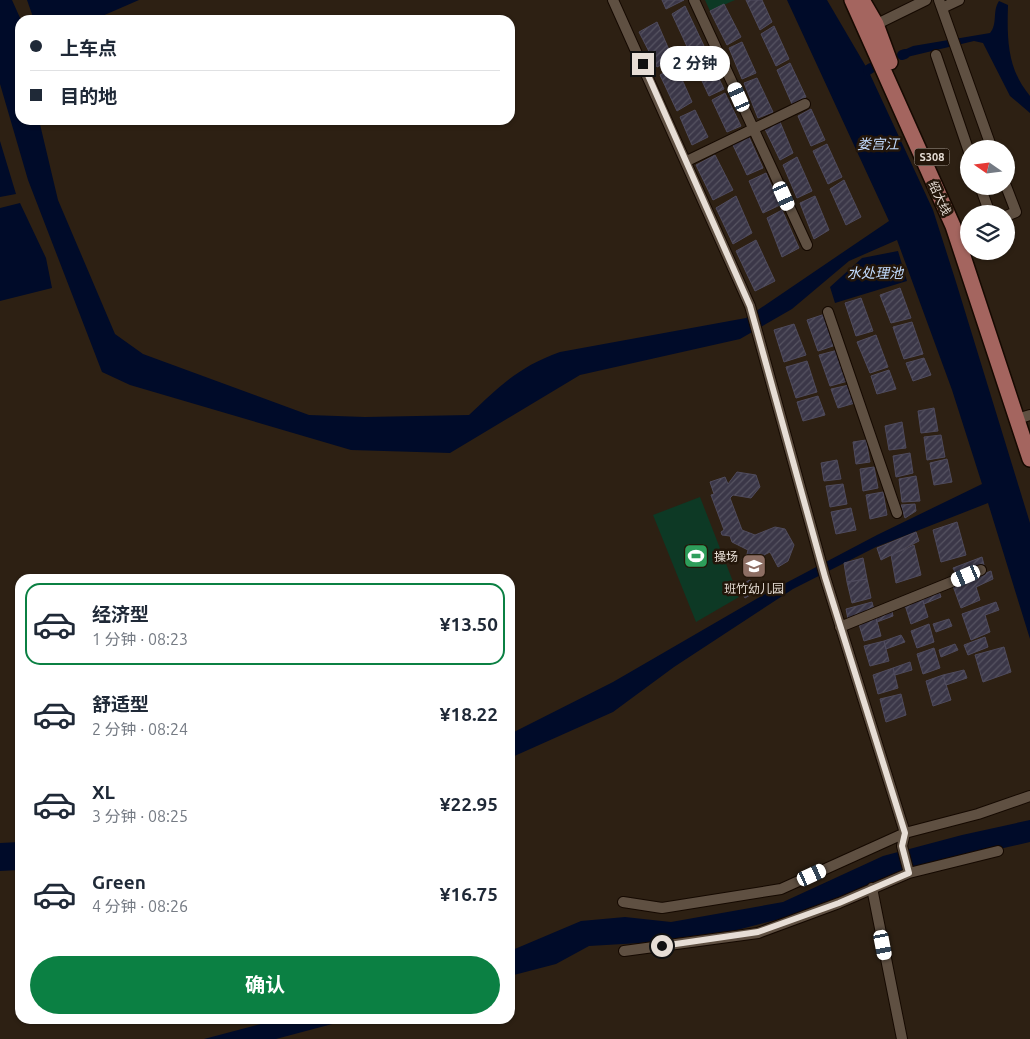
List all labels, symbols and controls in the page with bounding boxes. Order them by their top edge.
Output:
text: 上车点 [60,37,117,59]
callout: 2 分钟 [660,46,730,82]
route end [632,53,654,75]
text: 2 分钟 [673,54,717,72]
car [726,80,751,114]
text: 目的地 [60,85,117,107]
water label: 娄宫江 [857,136,901,152]
north arrow [960,140,1015,195]
map controls [960,140,1015,260]
road number: S308 [914,148,950,166]
car [771,179,796,213]
street label: 绍大线 [926,179,954,217]
button: layers [960,205,1015,260]
water label: 水处理池 [847,265,905,281]
sports icon: 操场 [683,543,709,569]
place label: 操场 [714,550,738,563]
school or university icon: 班竹幼儿园 [741,553,767,579]
car [949,563,982,589]
place label: 班竹幼儿园 [724,582,784,595]
icon: car [32,602,77,647]
text: 经济型 [92,603,149,625]
text: ¥13.50 [440,613,498,635]
text: 1 分钟 · 08:23 [92,630,188,648]
icon: car [32,692,77,737]
text: 舒适型 [92,693,149,715]
text: ¥18.22 [440,703,498,725]
text: 2 分钟 · 08:24 [92,720,188,738]
text: XL [92,781,115,803]
icon: car [32,782,77,827]
text: ¥22.95 [440,793,498,815]
text: 3 分钟 · 08:25 [92,807,188,825]
car [795,862,828,888]
text: Green [92,871,146,893]
icon: car [32,872,77,917]
text: ¥16.75 [440,883,498,905]
text: 4 分钟 · 08:26 [92,897,188,915]
car [872,929,893,961]
route start [651,935,673,957]
button: 确认 [30,956,500,1014]

